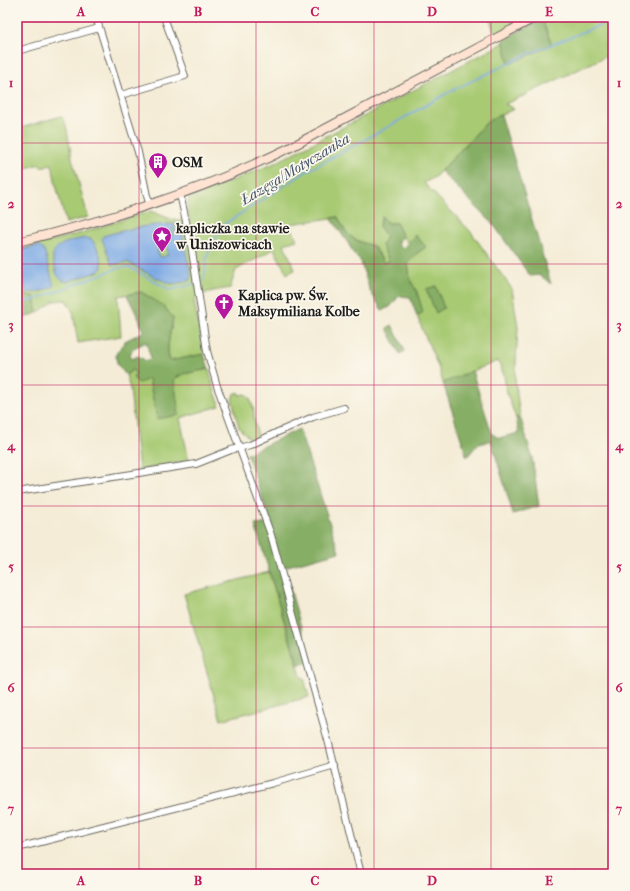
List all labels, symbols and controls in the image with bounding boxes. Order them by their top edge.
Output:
text: A [76,4,86,19]
text: B [194,4,203,19]
text: C [311,4,320,19]
text: D [427,4,437,19]
text: E [545,4,553,19]
text: 1 [9,75,14,90]
text: 1 [617,75,622,90]
water label: Łazęga/Motyczanka [236,129,353,209]
building icon: OSM [147,151,169,179]
place label: OSM [172,154,203,171]
text: 2 [8,196,15,211]
text: 2 [616,196,623,211]
place label: kapliczka na stawie w Uniszowicach [175,220,289,253]
place icon: kapliczka na stawie w Uniszowicach [151,225,173,253]
place label: Kaplica pw. Św. Maksymiliana Kolbe [237,286,360,320]
church icon: Kaplica pw. Św. Maksymiliana Kolbe [213,292,235,320]
text: 3 [8,317,14,333]
text: 3 [616,317,622,333]
text: 4 [6,438,16,454]
text: 4 [614,438,624,454]
text: 5 [8,559,14,574]
text: 5 [616,559,622,574]
text: 6 [7,680,15,695]
text: 6 [615,680,623,695]
text: 7 [7,801,15,816]
text: 7 [615,801,623,816]
text: A [76,873,86,888]
text: B [194,873,203,888]
text: C [311,873,320,888]
text: D [427,873,437,888]
text: E [545,873,553,888]

